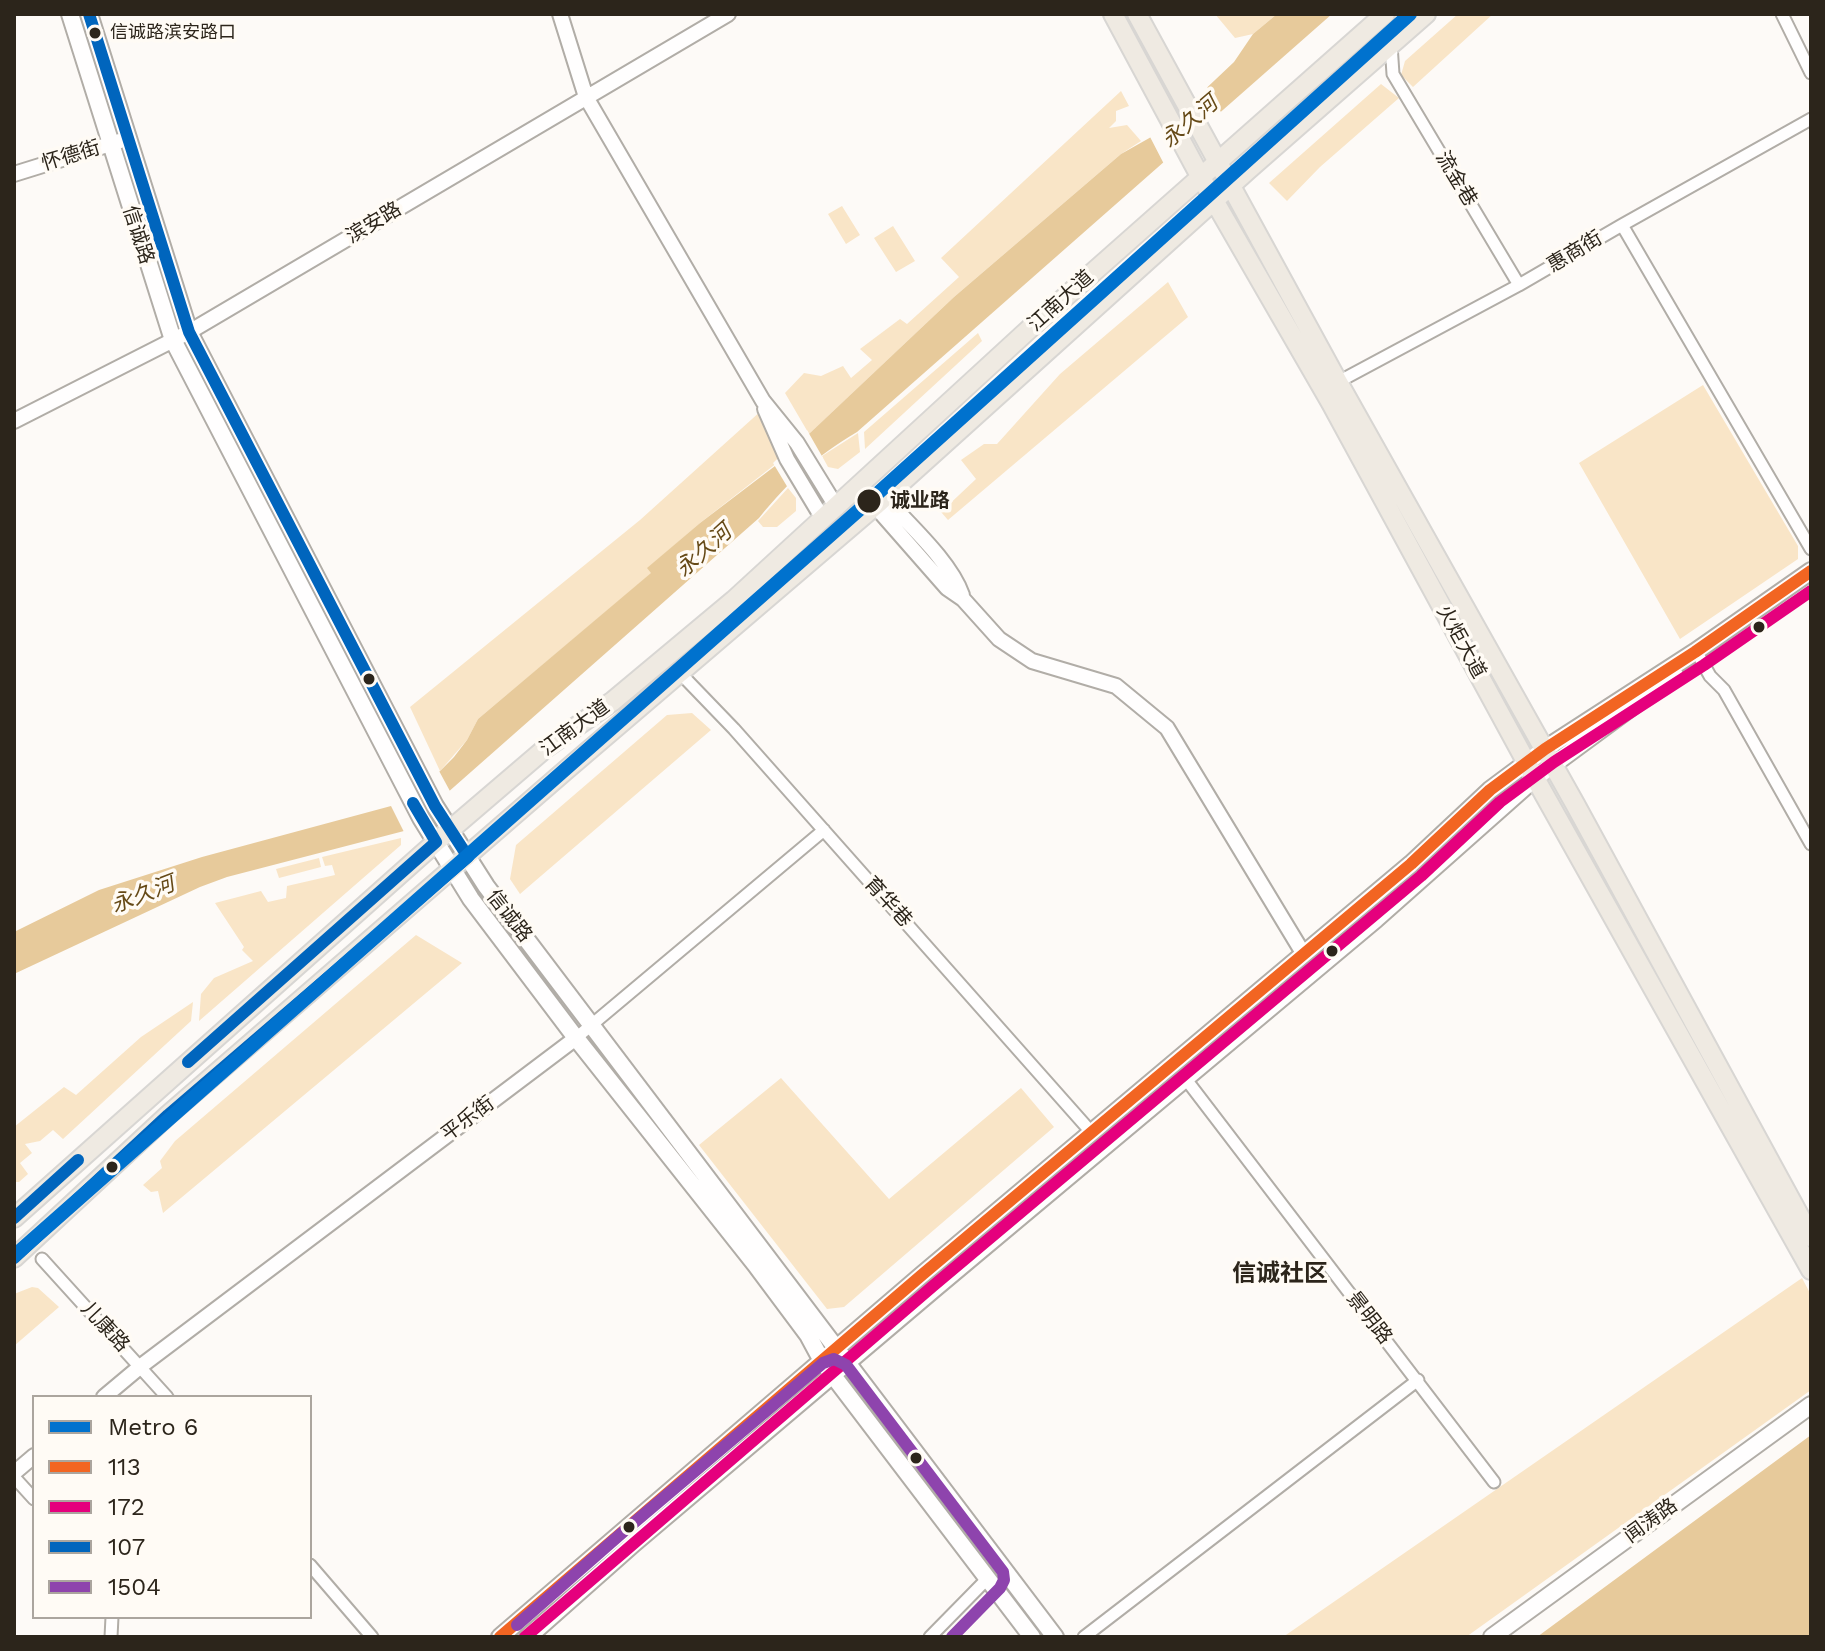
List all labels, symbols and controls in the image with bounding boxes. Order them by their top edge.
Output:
place label: 信诚路滨安路口 [110,22,236,44]
marker: 信诚路滨安路口 [87,25,103,41]
water label: 永久河 [1156,90,1224,154]
street label: 怀德街 [39,136,103,176]
street label: 流金巷 [1430,147,1482,211]
street label: 滨安路 [342,197,406,249]
street label: 信诚路 [117,203,159,267]
street label: 惠商街 [1543,226,1607,278]
street label: 江南大道 [1023,265,1099,337]
marker: 诚业路 [855,487,883,515]
place label: 诚业路 [890,489,950,513]
water label: 永久河 [671,519,737,583]
street label: 火炬大道 [1431,601,1491,683]
unlabelled marker [1751,619,1767,635]
unlabelled marker [361,671,377,687]
street label: 江南大道 [536,695,614,761]
water label: 永久河 [107,871,179,919]
street label: 育华巷 [859,872,917,932]
street label: 信诚路 [481,885,537,947]
unlabelled marker [1324,943,1340,959]
street label: 平乐街 [437,1091,499,1147]
unlabelled marker [104,1159,120,1175]
district label: 信诚社区 [1232,1260,1328,1288]
street label: 景明路 [1341,1287,1397,1349]
street label: 儿康路 [76,1297,134,1357]
legend [32,1395,312,1619]
text: Metro 6 [108,1413,198,1441]
unlabelled marker [908,1450,924,1466]
text: 113 [108,1453,141,1481]
text: 172 [108,1493,145,1521]
street label: 闻涛路 [1620,1494,1682,1548]
unlabelled marker [621,1519,637,1535]
text: 107 [108,1533,145,1561]
text: 1504 [108,1573,161,1601]

